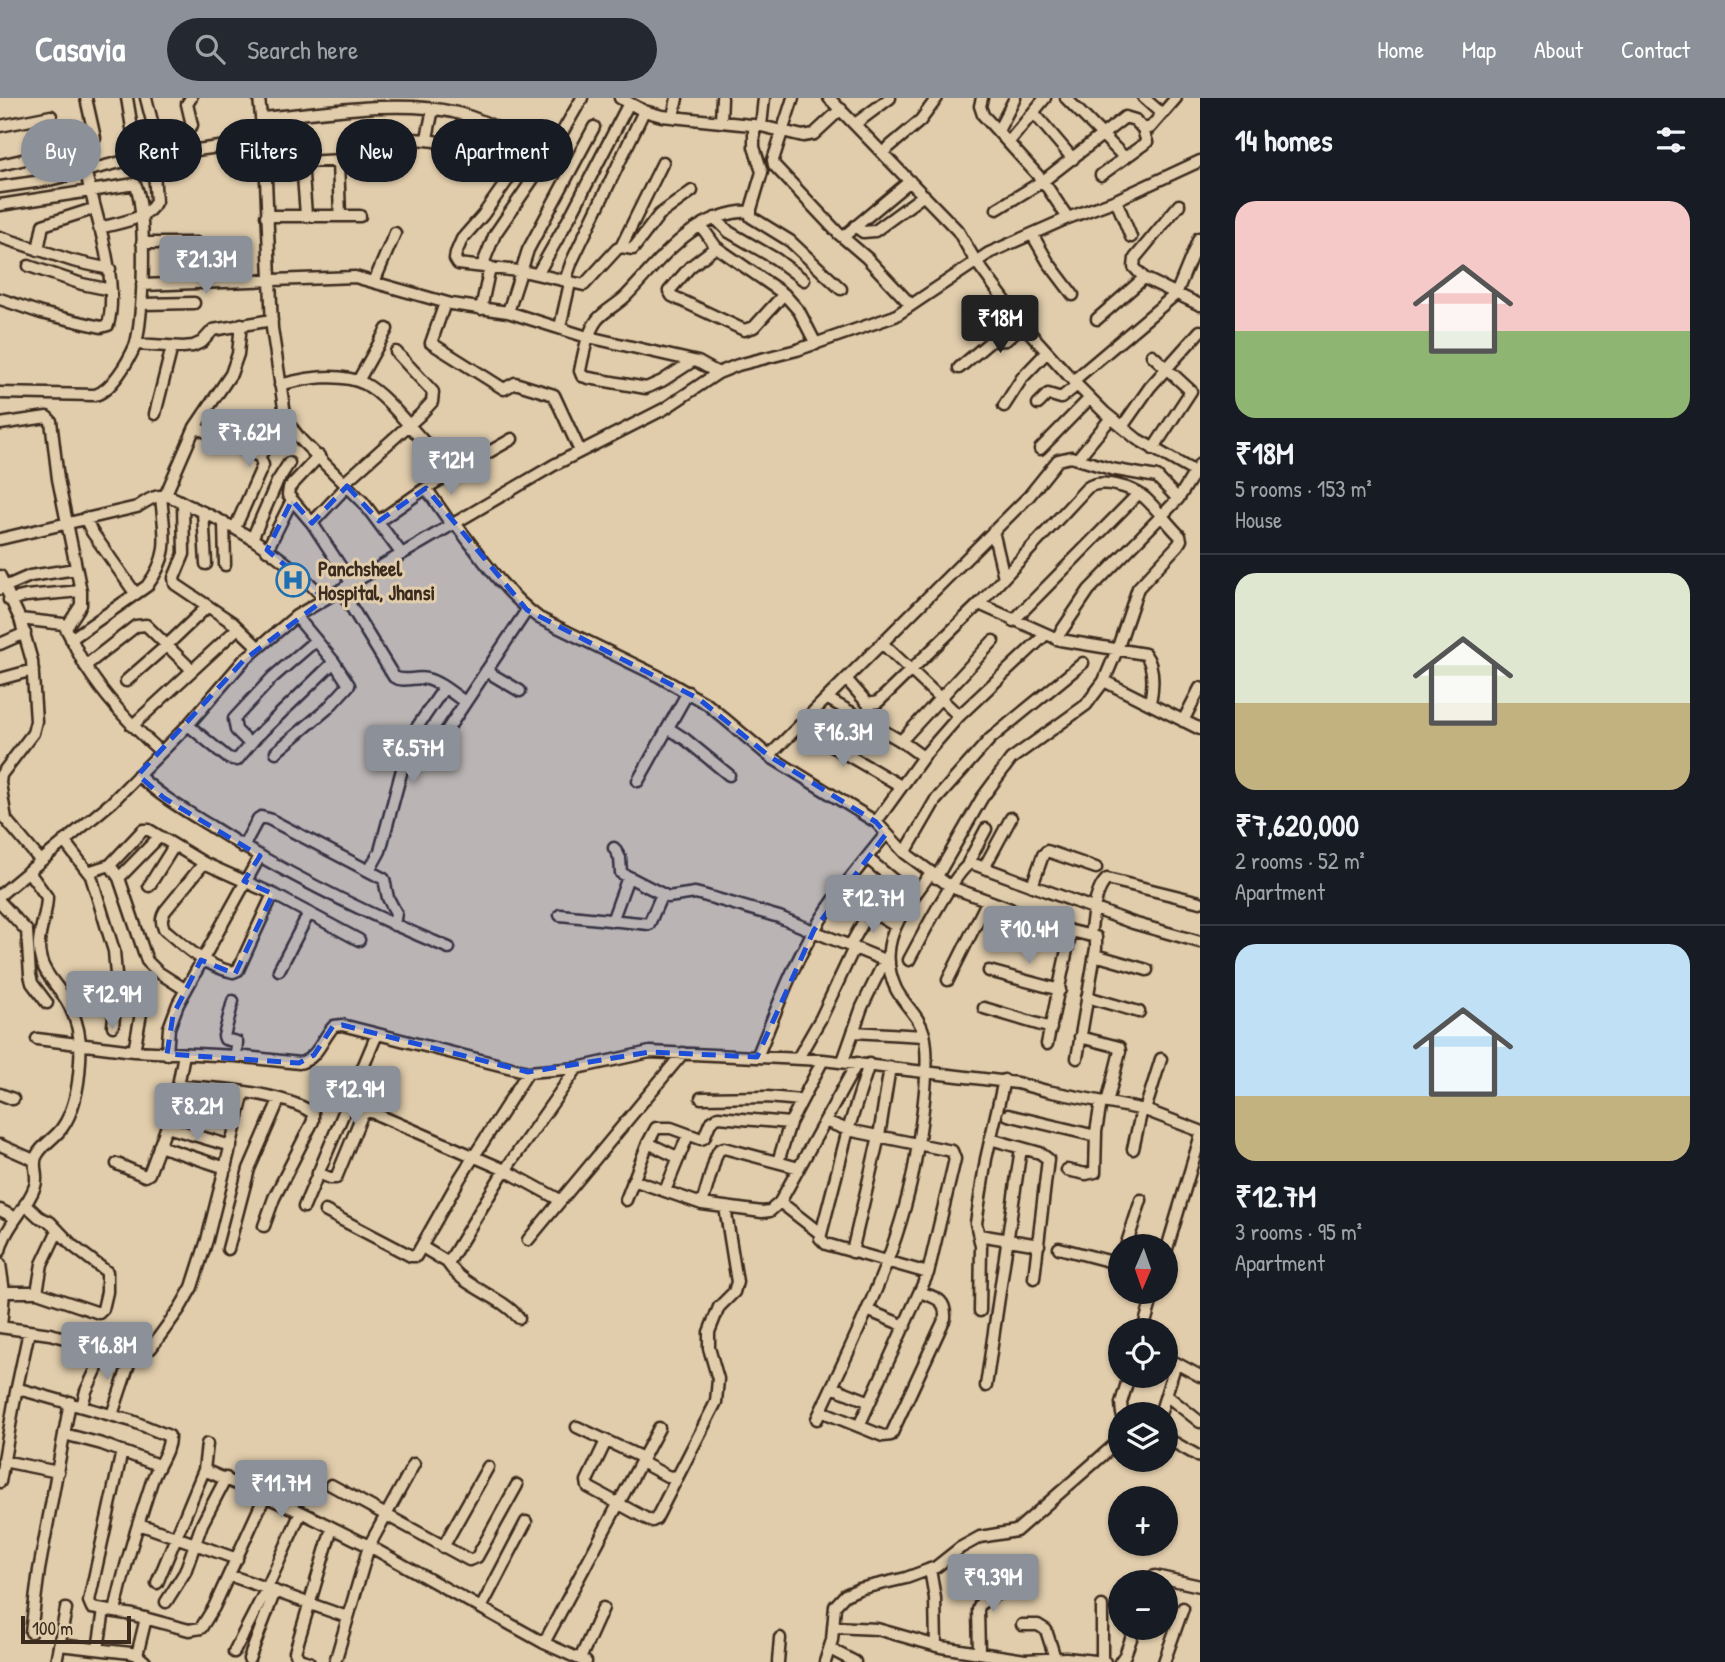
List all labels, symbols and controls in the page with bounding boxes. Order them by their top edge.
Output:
search box [167,18,657,81]
text: Casavia [35,27,125,71]
icon: search [191,30,229,68]
text: Search here [247,32,358,67]
text: Home [1377,33,1424,65]
text: Map [1462,33,1496,65]
text: About [1534,33,1583,65]
text: Contact [1621,33,1690,65]
chip: Buy [21,119,101,182]
chip: Rent [115,119,202,182]
chip: Filters [216,119,322,182]
chip: New [336,119,417,182]
chip: Apartment [431,119,573,182]
text: 14 homes [1235,120,1333,160]
icon: filters [1652,121,1690,159]
pin: ₹21.3M [149,236,263,296]
text: ₹21.3M [175,243,237,274]
icon: home [1400,246,1526,372]
pin: ₹18M [959,296,1041,355]
text: ₹18M [977,302,1023,333]
pin: ₹7.62M [192,410,306,469]
text: ₹7.62M [217,416,281,447]
text: ₹18M [1235,433,1294,473]
pin: ₹12M [410,438,492,497]
text: ₹12M [428,444,474,475]
text: 5 rooms · 153 m² [1235,473,1372,504]
text: House [1235,504,1282,535]
place label: Panchsheel Hospital, Jhansi [318,554,435,608]
hospital icon: Panchsheel Hospital, Jhansi [274,561,312,599]
icon: home [1400,618,1526,744]
pin: ₹16.3M [786,710,900,769]
text: ₹16.3M [813,716,873,747]
pin: ₹6.57M [356,726,470,785]
text: ₹6.57M [382,732,444,763]
text: ₹7,620,000 [1235,805,1359,845]
text: 2 rooms · 52 m² [1235,845,1365,876]
pin: ₹12.7M [816,876,930,935]
text: Apartment [1235,876,1325,907]
text: ₹12.7M [842,882,904,913]
pin: ₹10.4M [972,906,1086,966]
text: ₹10.4M [999,913,1059,944]
pin: ₹12.9M [55,972,169,1031]
text: ₹12.9M [82,978,142,1009]
icon: home [1400,989,1526,1115]
pin: ₹12.9M [298,1066,412,1126]
text: ₹12.9M [325,1073,385,1104]
pin: ₹8.2M [148,1084,246,1143]
text: ₹8.2M [171,1090,223,1121]
text: ₹12.7M [1235,1176,1316,1216]
text: 3 rooms · 95 m² [1235,1216,1362,1247]
north arrow [1108,1234,1178,1304]
map controls [1108,1234,1178,1640]
text: Apartment [1235,1247,1325,1278]
button: locate [1108,1318,1178,1388]
pin: ₹16.8M [50,1322,164,1382]
text: ₹16.8M [77,1329,137,1360]
button: layers [1108,1402,1178,1472]
pin: ₹11.7M [224,1460,338,1520]
text: ₹11.7M [251,1467,311,1498]
button: + [1108,1486,1178,1556]
pin: ₹9.39M [936,1554,1050,1614]
text: ₹9.39M [964,1561,1022,1592]
button: − [1108,1570,1178,1640]
scale bar [21,1613,131,1645]
text: 100 m [32,1615,73,1641]

